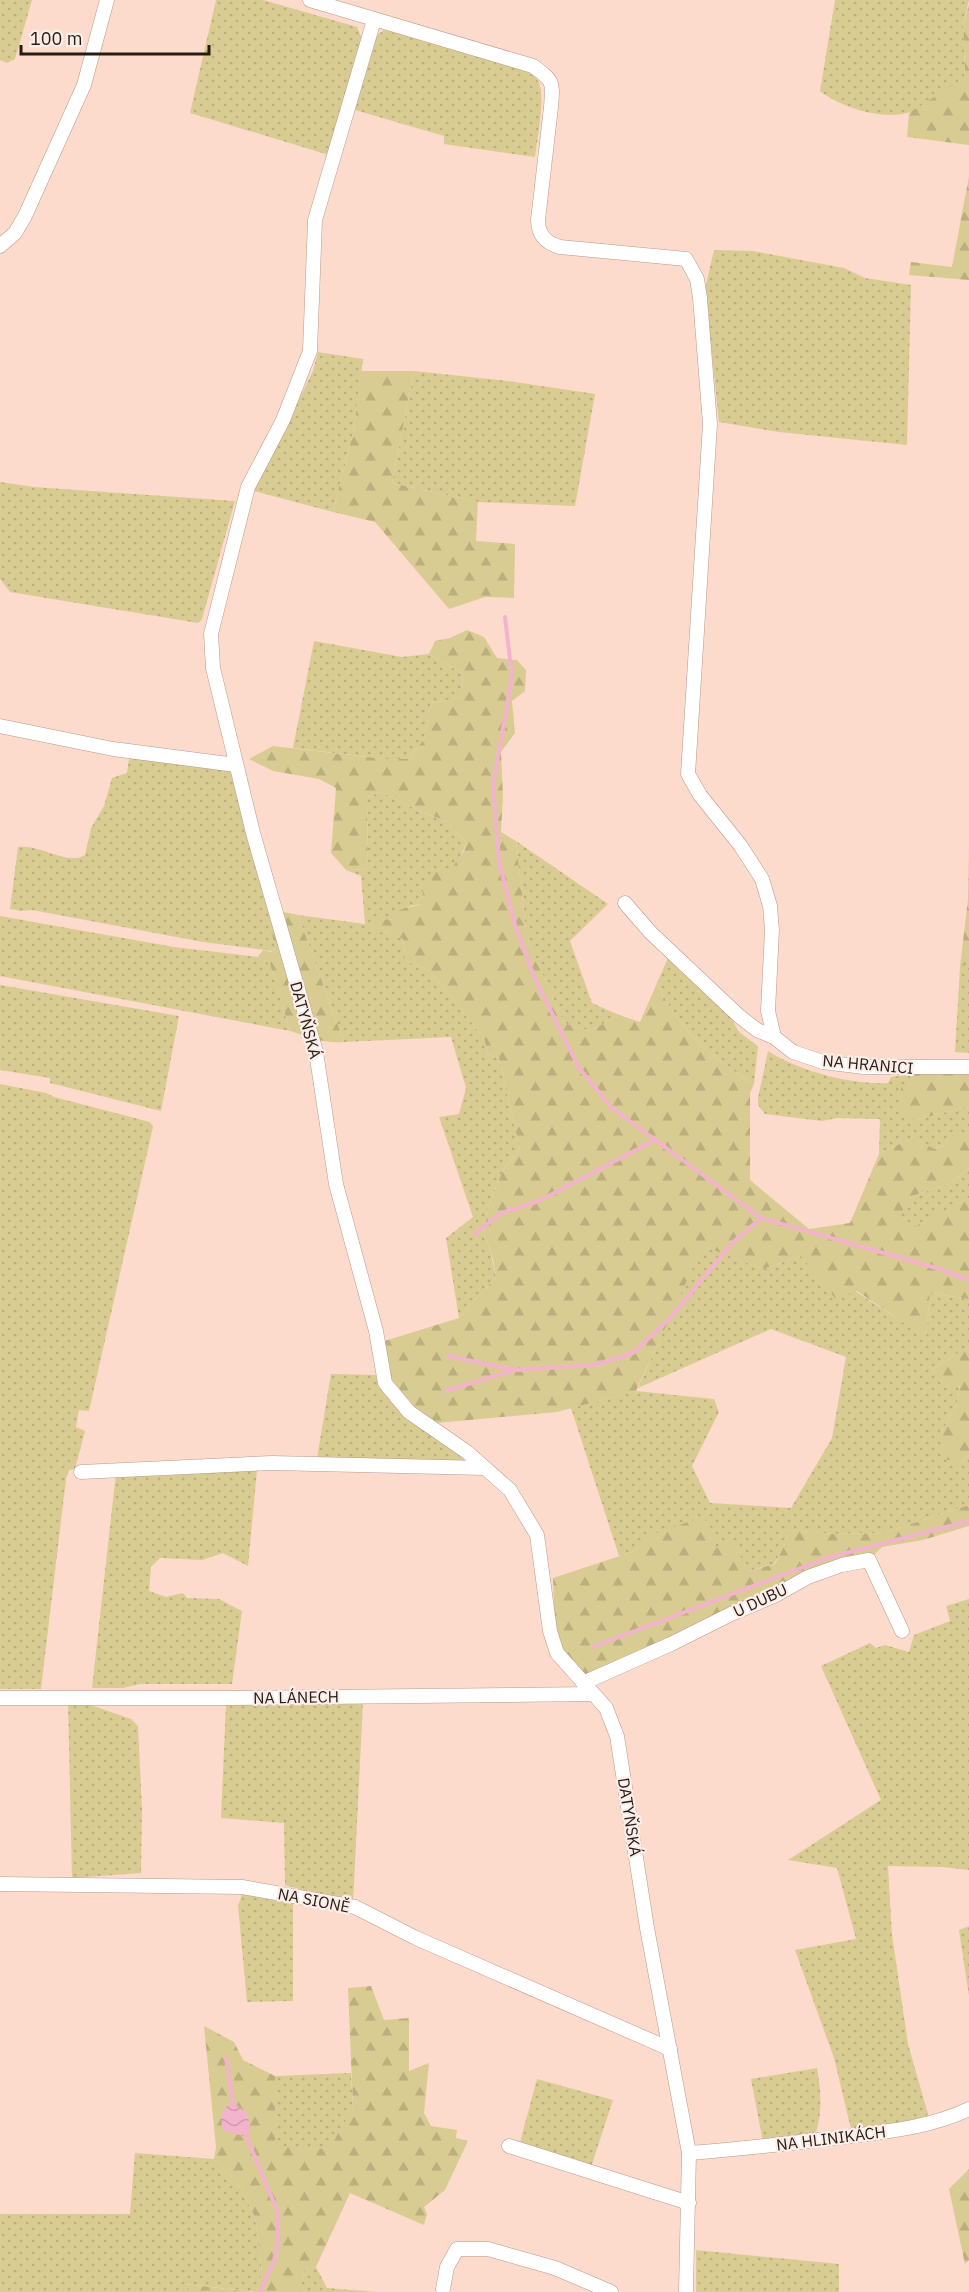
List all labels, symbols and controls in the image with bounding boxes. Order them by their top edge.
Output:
scale bar [21,18,208,56]
text: 100 m [30,27,82,50]
street label: DATYŇSKÁ [286,979,327,1061]
street label: NA HRANICI [822,1050,914,1078]
street label: U DUBU [730,1579,790,1621]
street label: NA LÁNECH [253,1685,339,1708]
street label: DATYŇSKÁ [614,1776,647,1858]
street label: NA SIONĚ [276,1883,352,1917]
street label: NA HLINIKÁCH [775,2120,887,2155]

